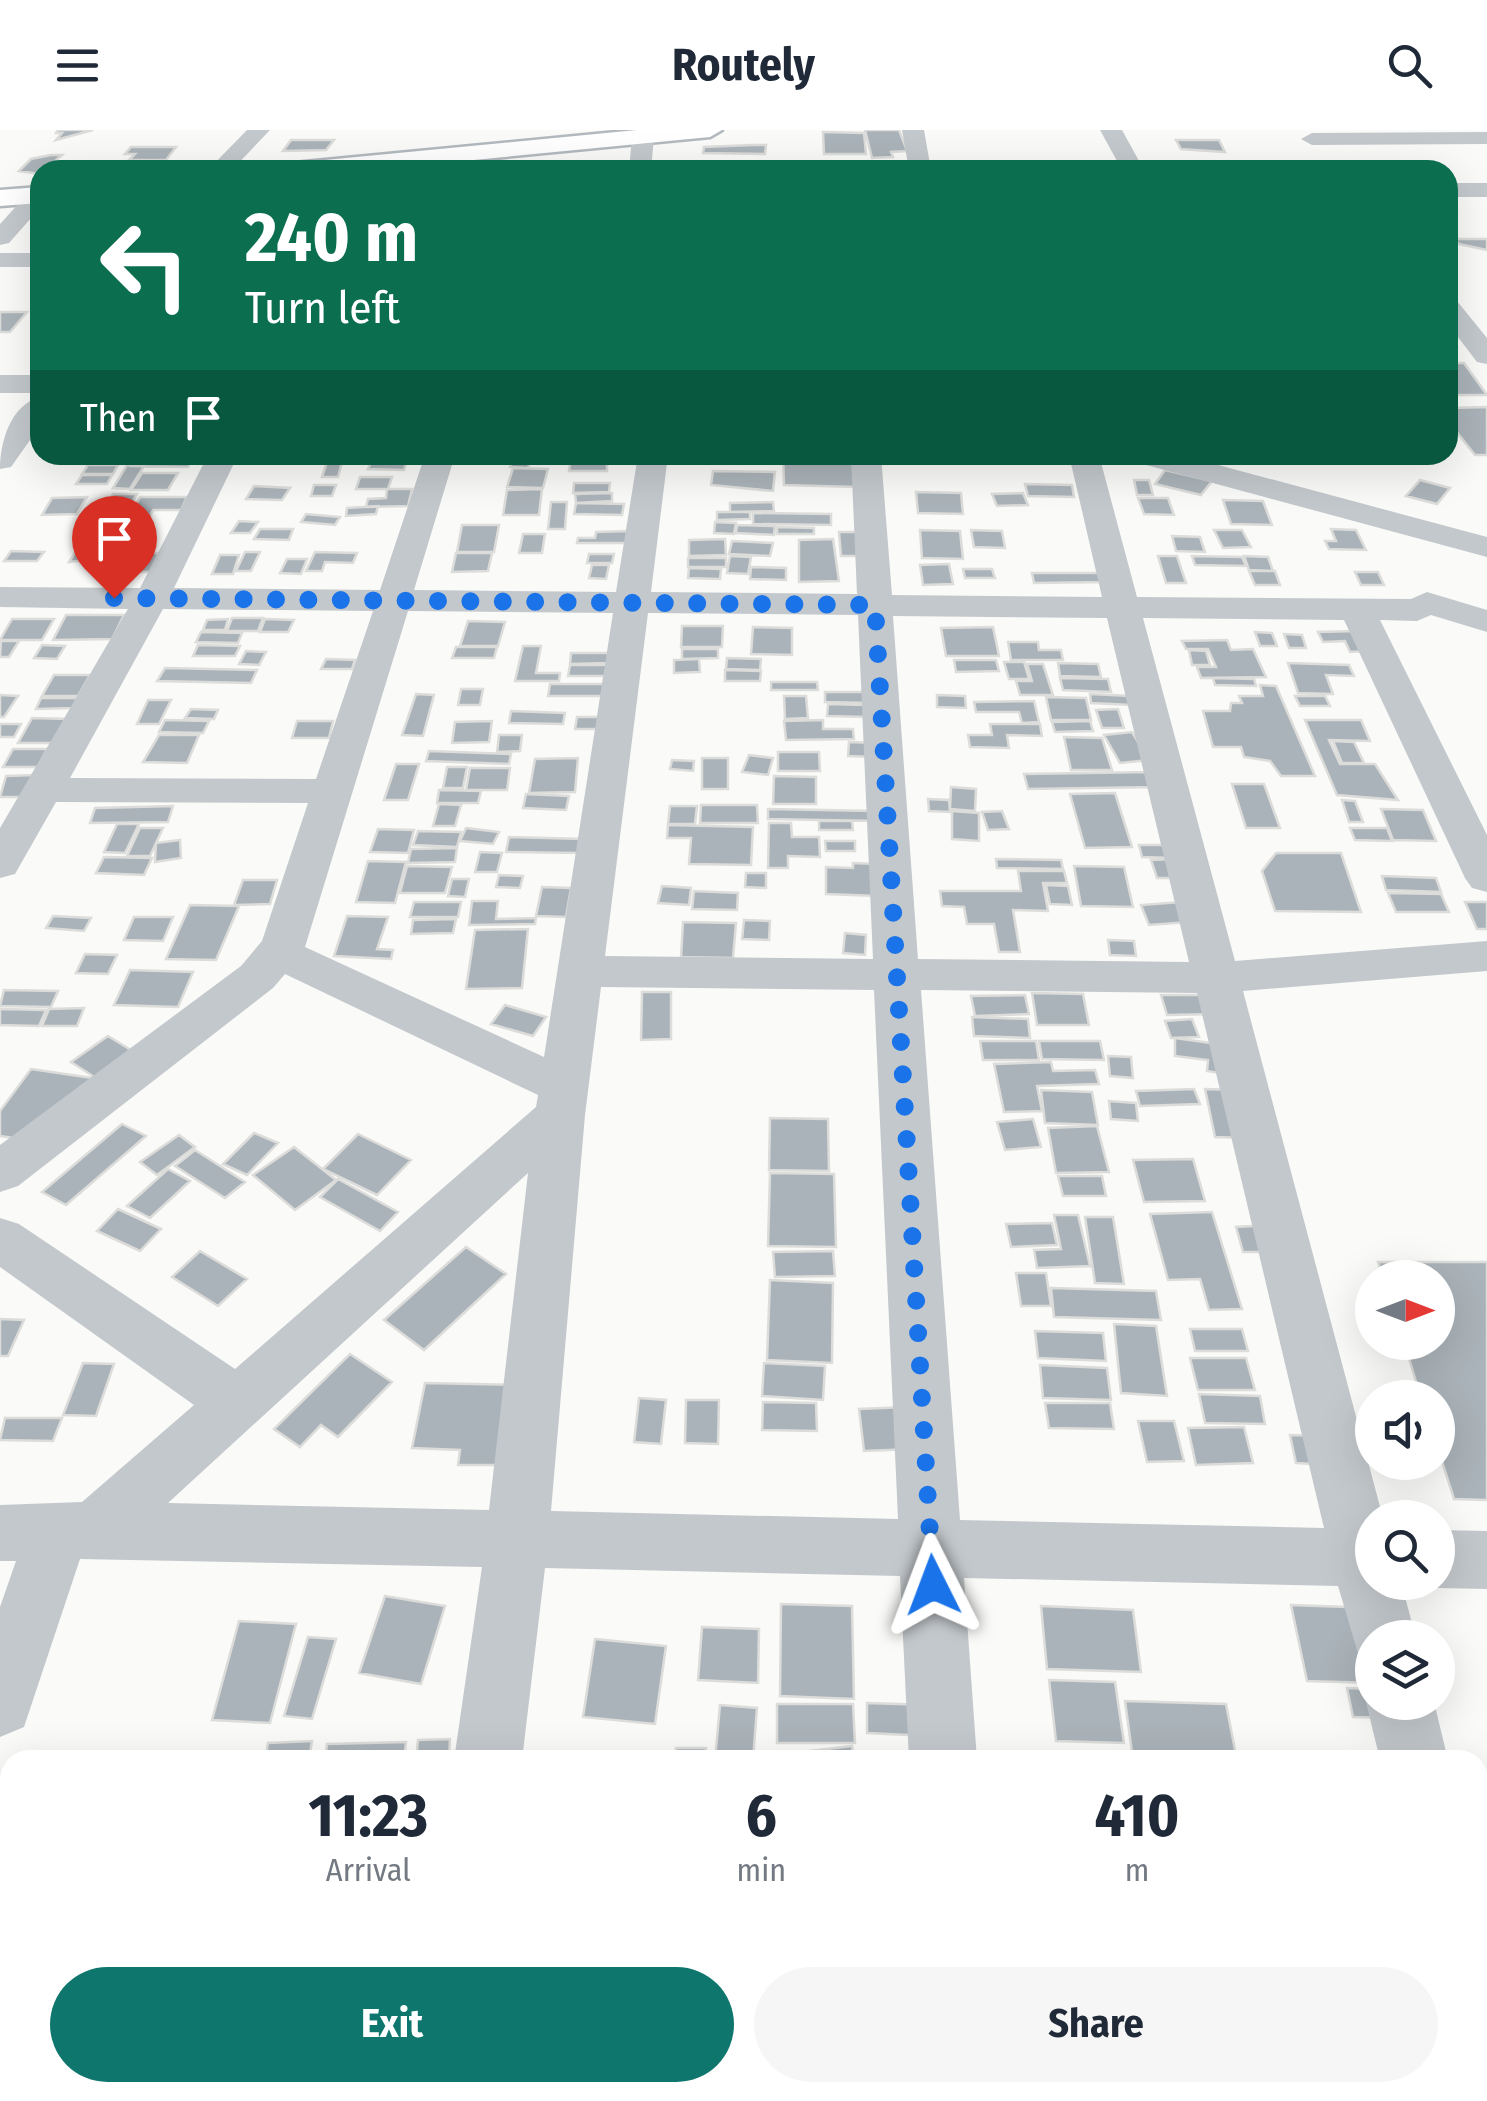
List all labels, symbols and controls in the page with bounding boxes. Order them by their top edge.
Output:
icon: menu [50,38,105,93]
text: Routely [672,38,815,92]
icon: search [1382,38,1437,93]
text: 240 m [245,196,418,280]
icon: left [80,200,210,330]
text: Turn left [245,281,400,335]
icon: arrive [176,390,231,445]
text: Then [80,395,156,441]
pin [72,496,157,599]
icon: arrive [87,511,142,566]
north arrow [1355,1260,1455,1360]
map controls [1355,1260,1455,1720]
button: sound [1355,1380,1455,1480]
button: search [1355,1500,1455,1600]
position arrow [881,1533,985,1637]
button: layers [1355,1620,1455,1720]
text: 11:23 [308,1780,428,1852]
text: 6 [746,1780,777,1852]
text: 410 [1095,1780,1180,1852]
text: Arrival [326,1851,411,1889]
text: min [737,1851,786,1889]
text: m [1125,1851,1149,1889]
button: Exit [50,1967,734,2082]
button: Share [754,1967,1438,2082]

